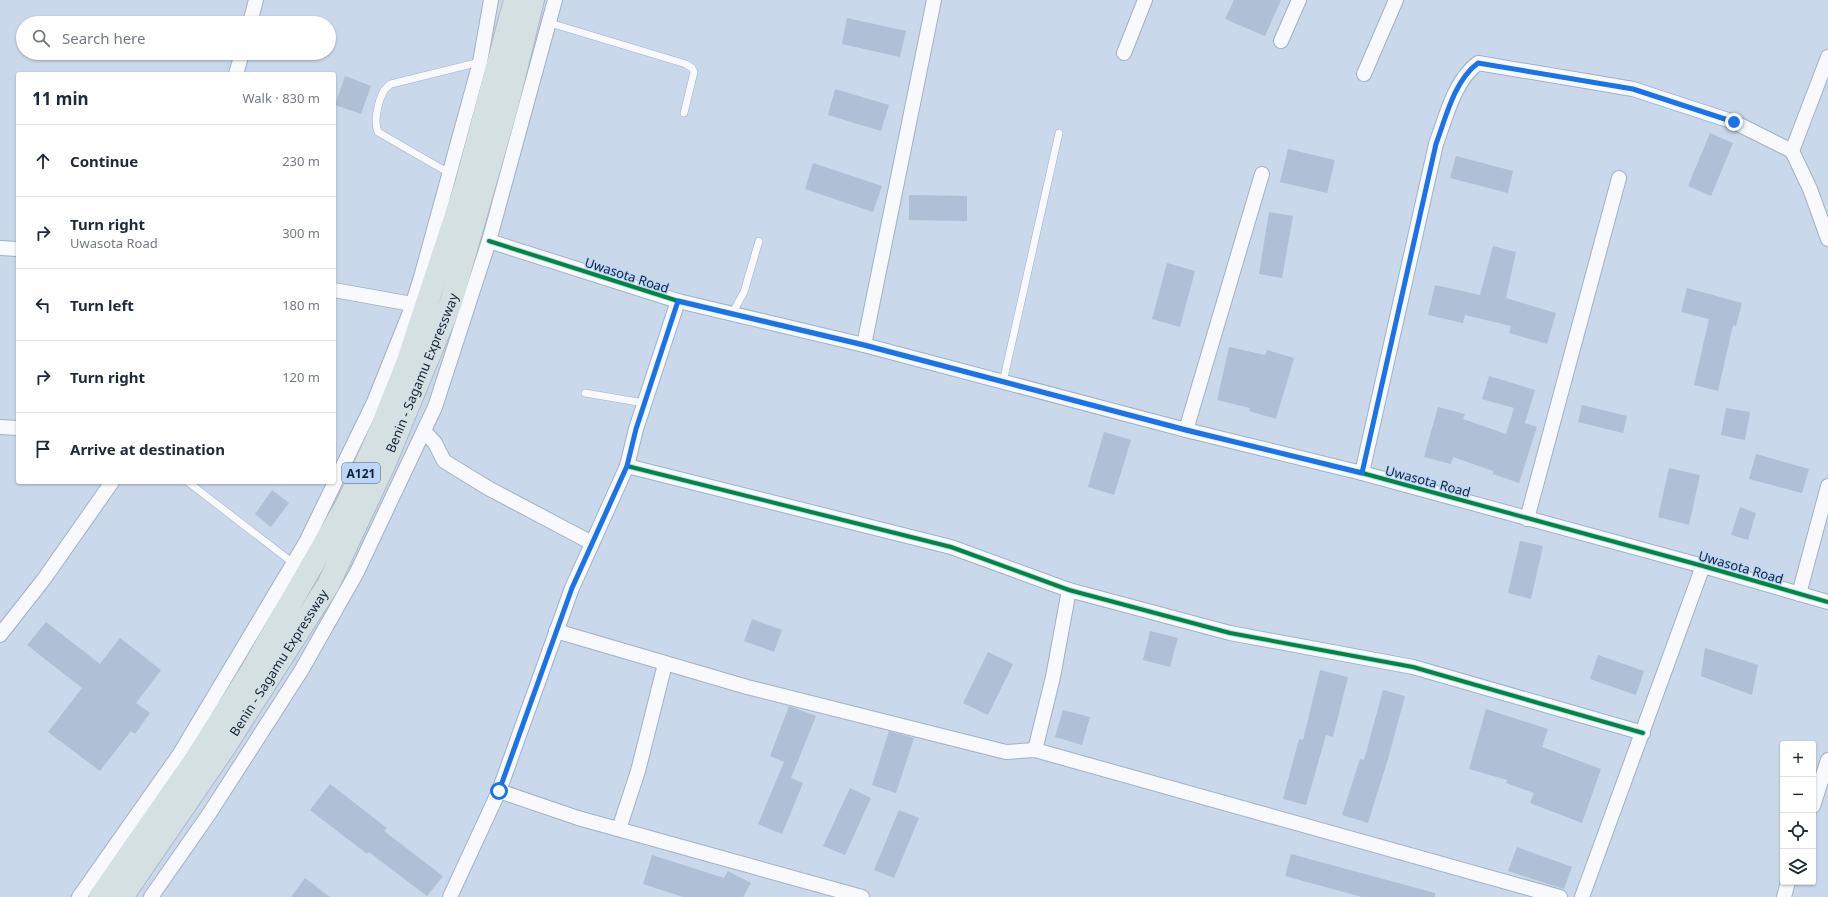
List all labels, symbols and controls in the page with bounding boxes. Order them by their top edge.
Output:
search box [16,16,336,60]
icon: search [30,27,52,49]
text: Search here [62,28,145,48]
text: 11 min [32,87,89,110]
text: Walk · 830 m [242,89,320,107]
route end [1725,113,1743,131]
icon: ahead [32,150,54,172]
text: Continue [70,151,138,171]
text: 230 m [282,152,320,170]
text: Turn right [70,214,145,234]
icon: right [32,222,54,244]
text: 300 m [282,224,320,242]
text: Uwasota Road [70,234,158,252]
street label: Uwasota Road [583,253,671,297]
street label: Benin - Sagamu Expressway [381,291,462,455]
icon: left [32,294,54,316]
text: Turn left [70,295,134,315]
text: 180 m [282,296,320,314]
icon: right [32,366,54,388]
text: Turn right [70,367,145,387]
text: 120 m [282,368,320,386]
icon: arrive [32,438,54,460]
text: Arrive at destination [70,439,225,459]
street label: Uwasota Road [1383,461,1473,501]
road number: A121 [342,463,380,483]
street label: Uwasota Road [1696,546,1786,588]
street label: Benin - Sagamu Expressway [225,585,332,739]
map controls [1780,741,1816,885]
button: + [1780,741,1816,777]
button: − [1780,777,1816,813]
route start [490,782,508,800]
button: locate [1780,813,1816,849]
button: layers [1780,849,1816,885]

